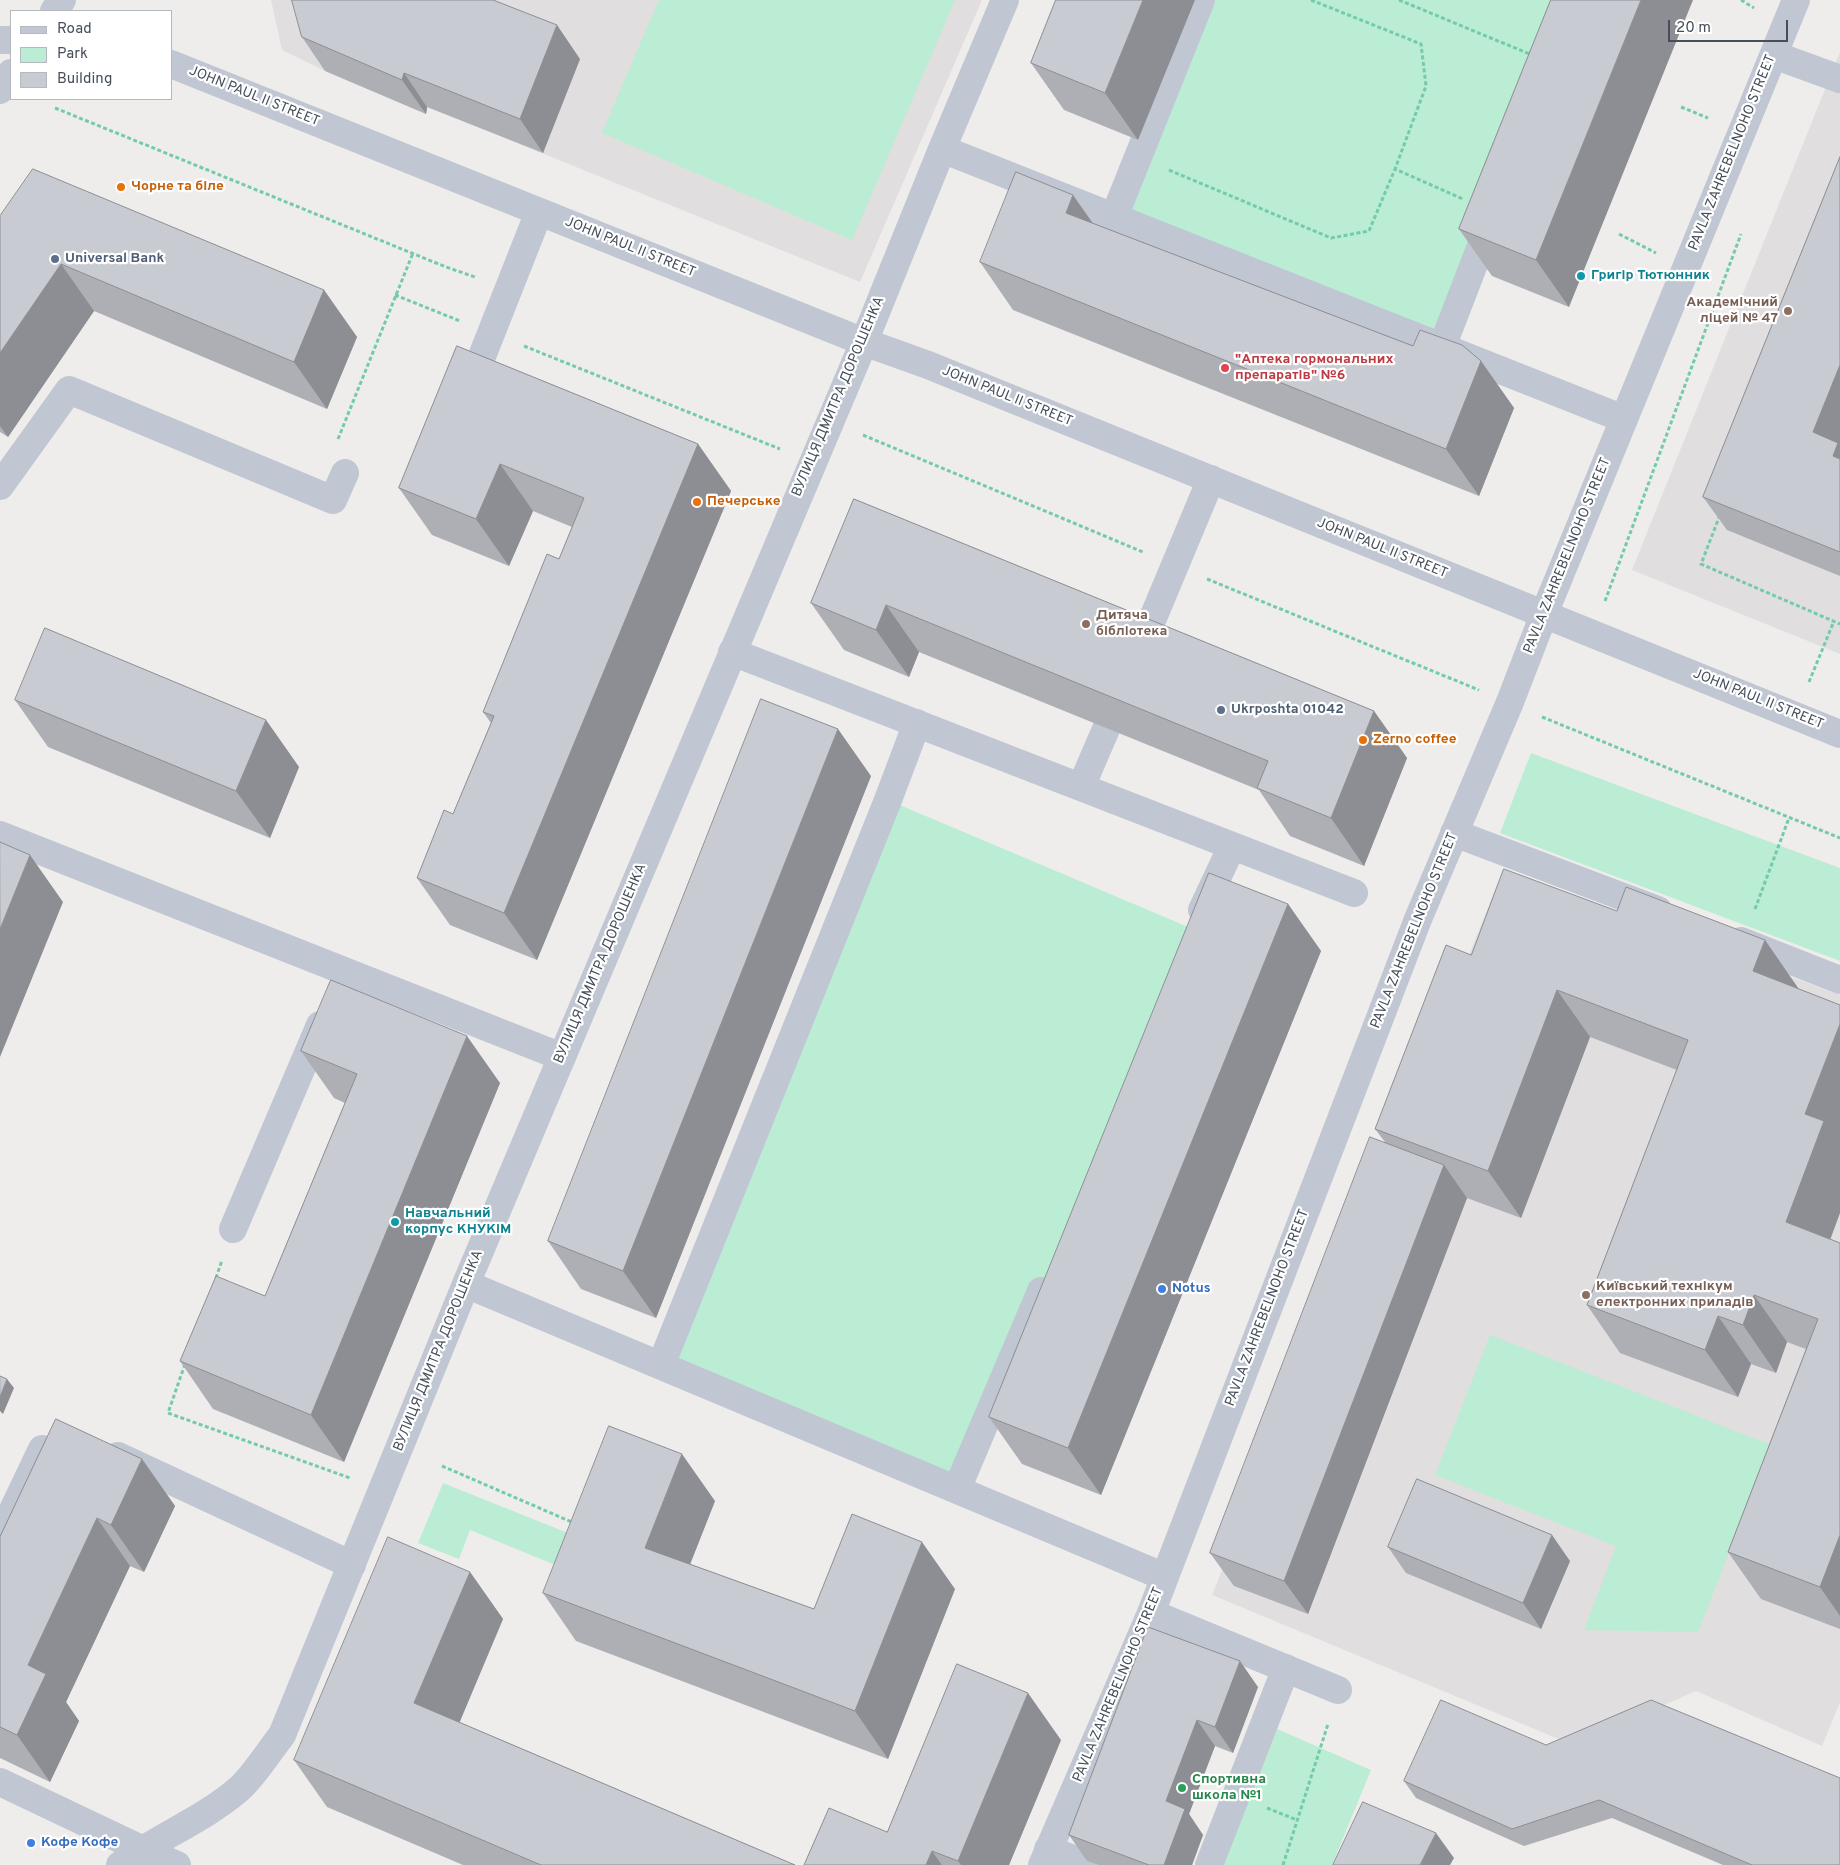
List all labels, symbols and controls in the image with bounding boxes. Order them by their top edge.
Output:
legend [10,10,172,100]
scale bar [1670,10,1790,42]
text: 20 m [1676,19,1711,38]
text: Road [57,20,92,39]
text: Park [57,45,88,64]
street label: PAVLA ZAHREBELNOHO STREET [1686,53,1780,253]
street label: JOHN PAUL II STREET [186,63,322,131]
text: Building [57,70,112,89]
place label: Чорне та біле [131,179,224,195]
marker: Чорне та біле [115,181,127,193]
street label: JOHN PAUL II STREET [562,214,698,282]
place label: Universal Bank [65,251,164,267]
marker: Universal Bank [49,253,61,265]
place label: Григір Тютюнник [1591,268,1710,284]
marker: Григір Тютюнник [1575,270,1587,282]
street label: ВУЛИЦЯ ДМИТРА ДОРОШЕНКА [789,294,889,500]
place label: Академічний ліцей № 47 [1686,295,1778,328]
marker: Академічний ліцей № 47 [1782,305,1794,317]
place label: "Аптека гормональних препаратів" №6 [1235,352,1393,384]
marker: "Аптека гормональних препаратів" №6 [1219,362,1231,374]
street label: JOHN PAUL II STREET [939,363,1075,431]
street label: PAVLA ZAHREBELNOHO STREET [1521,456,1615,656]
place label: Печерське [707,494,781,510]
marker: Печерське [691,496,703,508]
street label: JOHN PAUL II STREET [1314,515,1450,583]
place label: Дитяча бібліотека [1096,608,1167,640]
marker: Дитяча бібліотека [1080,618,1092,630]
street label: JOHN PAUL II STREET [1690,666,1826,734]
place label: Ukrposhta 01042 [1231,702,1344,718]
marker: Ukrposhta 01042 [1215,704,1227,716]
place label: Zerno coffee [1373,732,1457,748]
marker: Zerno coffee [1357,734,1369,746]
street label: PAVLA ZAHREBELNOHO STREET [1368,831,1462,1031]
street label: ВУЛИЦЯ ДМИТРА ДОРОШЕНКА [551,861,651,1067]
place label: Навчальний корпус КНУКіМ [405,1206,511,1238]
street label: PAVLA ZAHREBELNOHO STREET [1223,1207,1313,1409]
marker: Навчальний корпус КНУКіМ [389,1216,401,1228]
street label: ВУЛИЦЯ ДМИТРА ДОРОШЕНКА [391,1248,487,1454]
place label: Київський технікум електронних приладів [1596,1279,1754,1311]
place label: Notus [1172,1281,1211,1297]
marker: Notus [1156,1283,1168,1295]
marker: Київський технікум електронних приладів [1580,1289,1592,1301]
street label: PAVLA ZAHREBELNOHO STREET [1070,1585,1168,1785]
place label: Спортивна школа №1 [1192,1772,1266,1804]
marker: Спортивна школа №1 [1176,1782,1188,1794]
place label: Кофе Кофе [41,1835,118,1851]
marker: Кофе Кофе [25,1837,37,1849]

